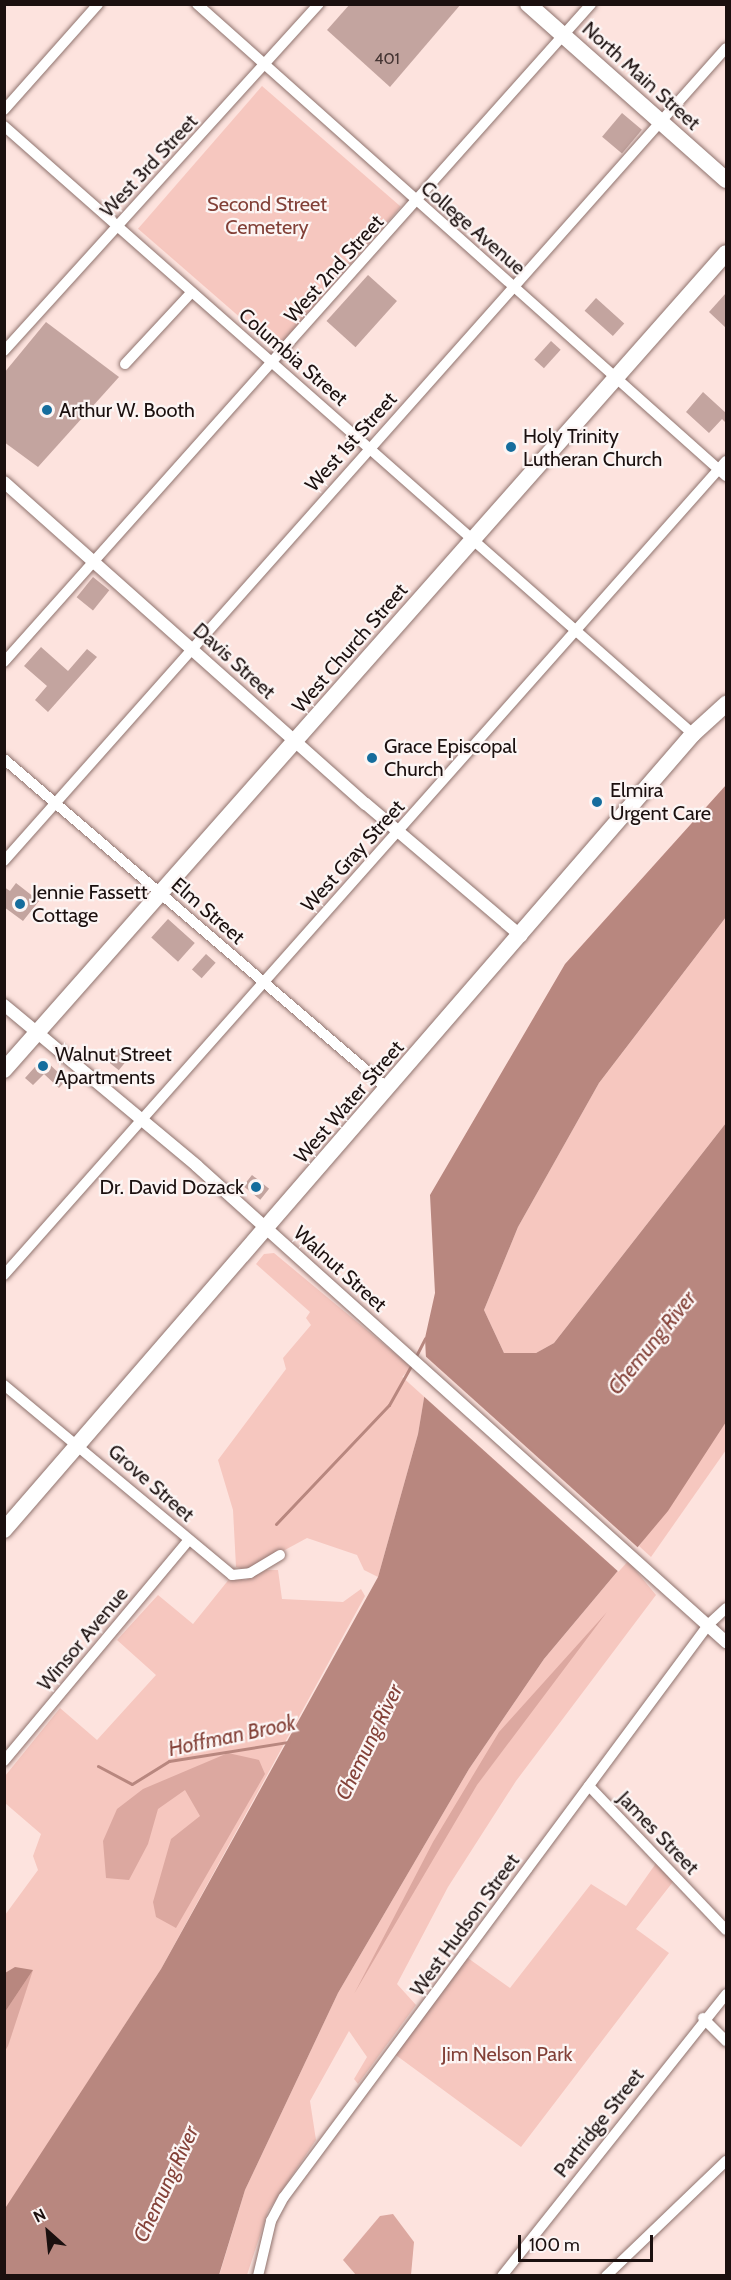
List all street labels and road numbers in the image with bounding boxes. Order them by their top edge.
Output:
street label: North Main Street [577,17,705,135]
street label: West 3rd Street [95,110,203,222]
street label: College Avenue [416,176,530,280]
street label: West 2nd Street [279,210,389,328]
street label: Columbia Street [234,303,352,411]
street label: West 1st Street [300,387,402,497]
street label: West Church Street [287,578,413,718]
street label: Davis Street [188,618,280,704]
street label: West Gray Street [296,795,410,917]
street label: Elm Street [166,873,250,949]
street label: West Water Street [289,1036,409,1168]
street label: Walnut Street [289,1221,391,1317]
street label: Grove Street [103,1439,199,1527]
street label: Winsor Avenue [33,1582,133,1696]
street label: James Street [612,1786,704,1880]
street label: West Hudson Street [405,1849,525,2001]
street label: Partridge Street [549,2064,649,2182]

